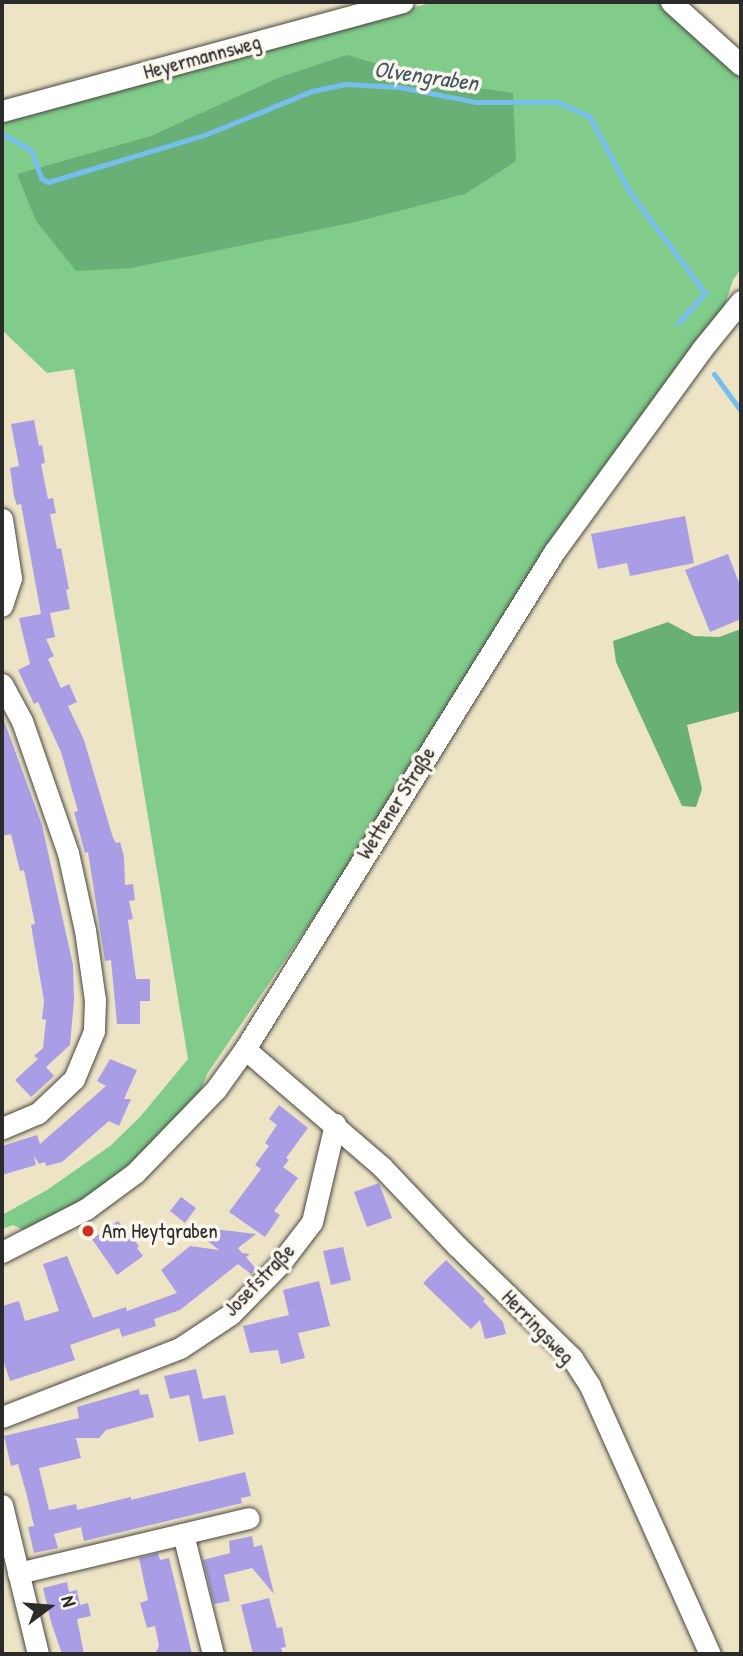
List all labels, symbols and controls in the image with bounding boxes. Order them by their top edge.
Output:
street label: Heyermannsweg [141,29,263,85]
water label: Olvengraben [372,55,480,97]
street label: Wettener Straße [352,742,440,864]
place label: Am Heytgraben [102,1218,218,1244]
marker: Am Heytgraben [80,1223,96,1239]
street label: Josefstraße [218,1238,300,1322]
street label: Herringsweg [496,1285,580,1369]
north arrow [14,1572,84,1642]
text: N [55,1593,83,1610]

